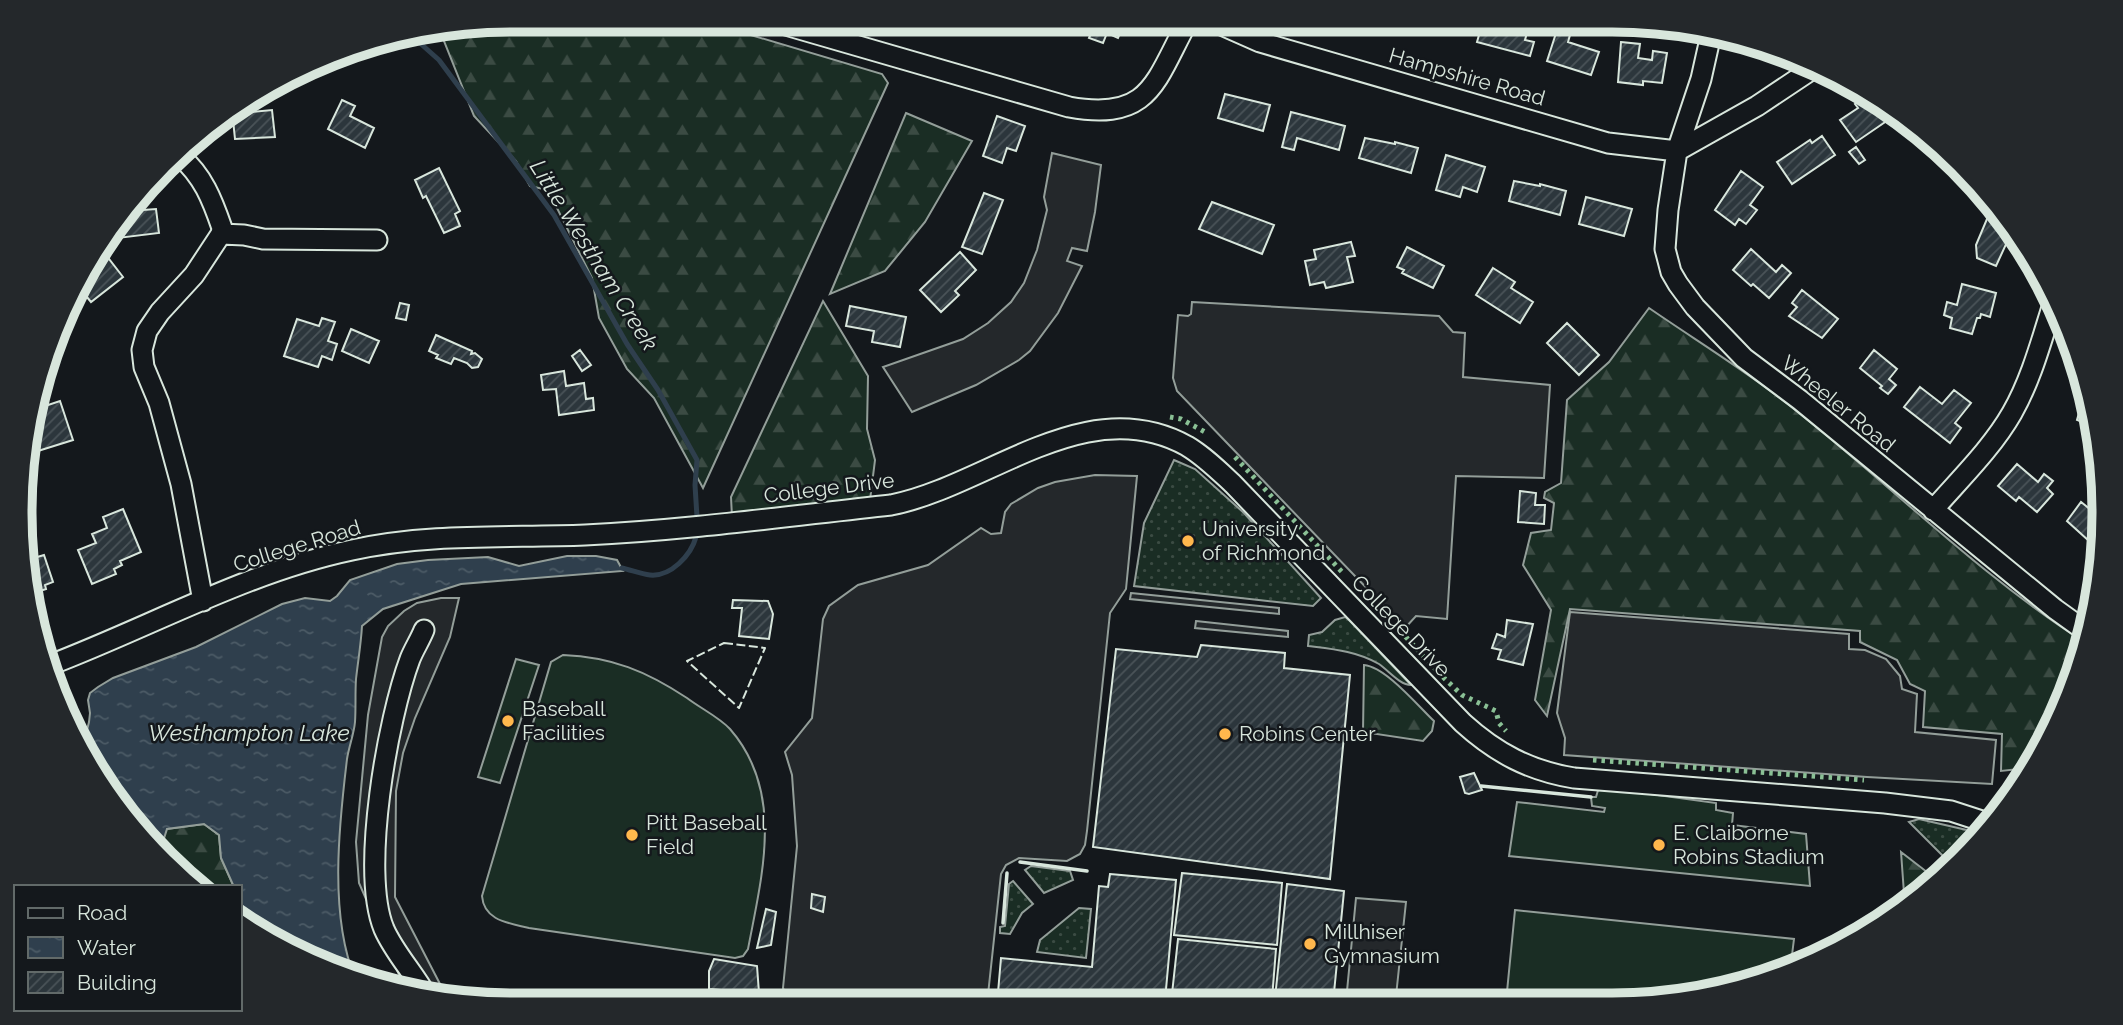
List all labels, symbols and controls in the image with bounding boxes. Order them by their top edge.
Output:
street label: Hampshire Road [1386,42,1548,111]
water label: Little Westham Creek [525,154,664,355]
street label: Wheeler Road [1776,350,1900,457]
street label: College Drive [762,467,896,508]
street label: College Road [230,514,363,577]
place label: University of Richmond [1202,516,1325,565]
marker: University of Richmond [1180,533,1196,549]
street label: College Drive [1347,570,1456,682]
place label: Baseball Facilities [522,696,606,745]
marker: Baseball Facilities [500,713,516,729]
water label: Westhampton Lake [148,719,350,746]
place label: Robins Center [1239,721,1376,746]
marker: Robins Center [1217,726,1233,742]
place label: Pitt Baseball Field [646,810,767,859]
place label: E. Claiborne Robins Stadium [1673,820,1825,869]
marker: Pitt Baseball Field [624,827,640,843]
marker: E. Claiborne Robins Stadium [1651,837,1667,853]
legend [14,885,242,1011]
text: Road [77,900,127,925]
place label: Millhiser Gymnasium [1324,919,1440,968]
text: Water [77,935,136,960]
marker: Millhiser Gymnasium [1302,936,1318,952]
text: Building [77,970,157,995]

